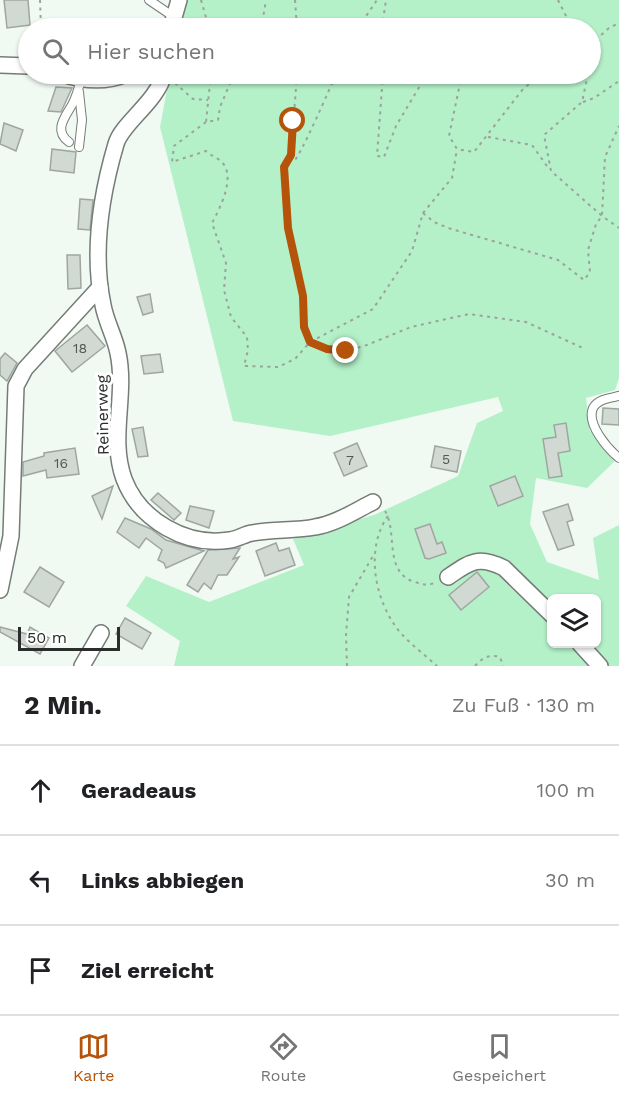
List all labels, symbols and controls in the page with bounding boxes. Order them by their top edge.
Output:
search box [18,18,601,84]
icon: search [39,35,72,68]
text: Hier suchen [87,39,215,64]
route start [279,107,305,133]
route end [332,337,358,363]
house number: 18 [73,340,87,356]
street label: Reinerweg [92,374,113,455]
house number: 5 [442,451,450,467]
house number: 7 [346,452,354,468]
house number: 16 [54,455,68,471]
map controls [547,594,601,648]
button: layers [547,594,601,648]
scale bar [18,624,120,652]
text: 50 m [27,628,67,647]
text: 2 Min. [24,690,102,720]
text: Zu Fuß · 130 m [452,693,595,717]
icon: ahead [24,774,57,807]
text: Geradeaus [81,778,196,803]
text: 100 m [536,778,595,802]
icon: left [24,864,57,897]
text: Links abbiegen [81,868,244,893]
text: 30 m [545,868,595,892]
icon: arrive [24,954,57,987]
text: Ziel erreicht [81,958,214,983]
tab: Karte [73,1030,114,1085]
tab: Route [260,1030,306,1085]
tab: Gespeichert [452,1030,546,1085]

